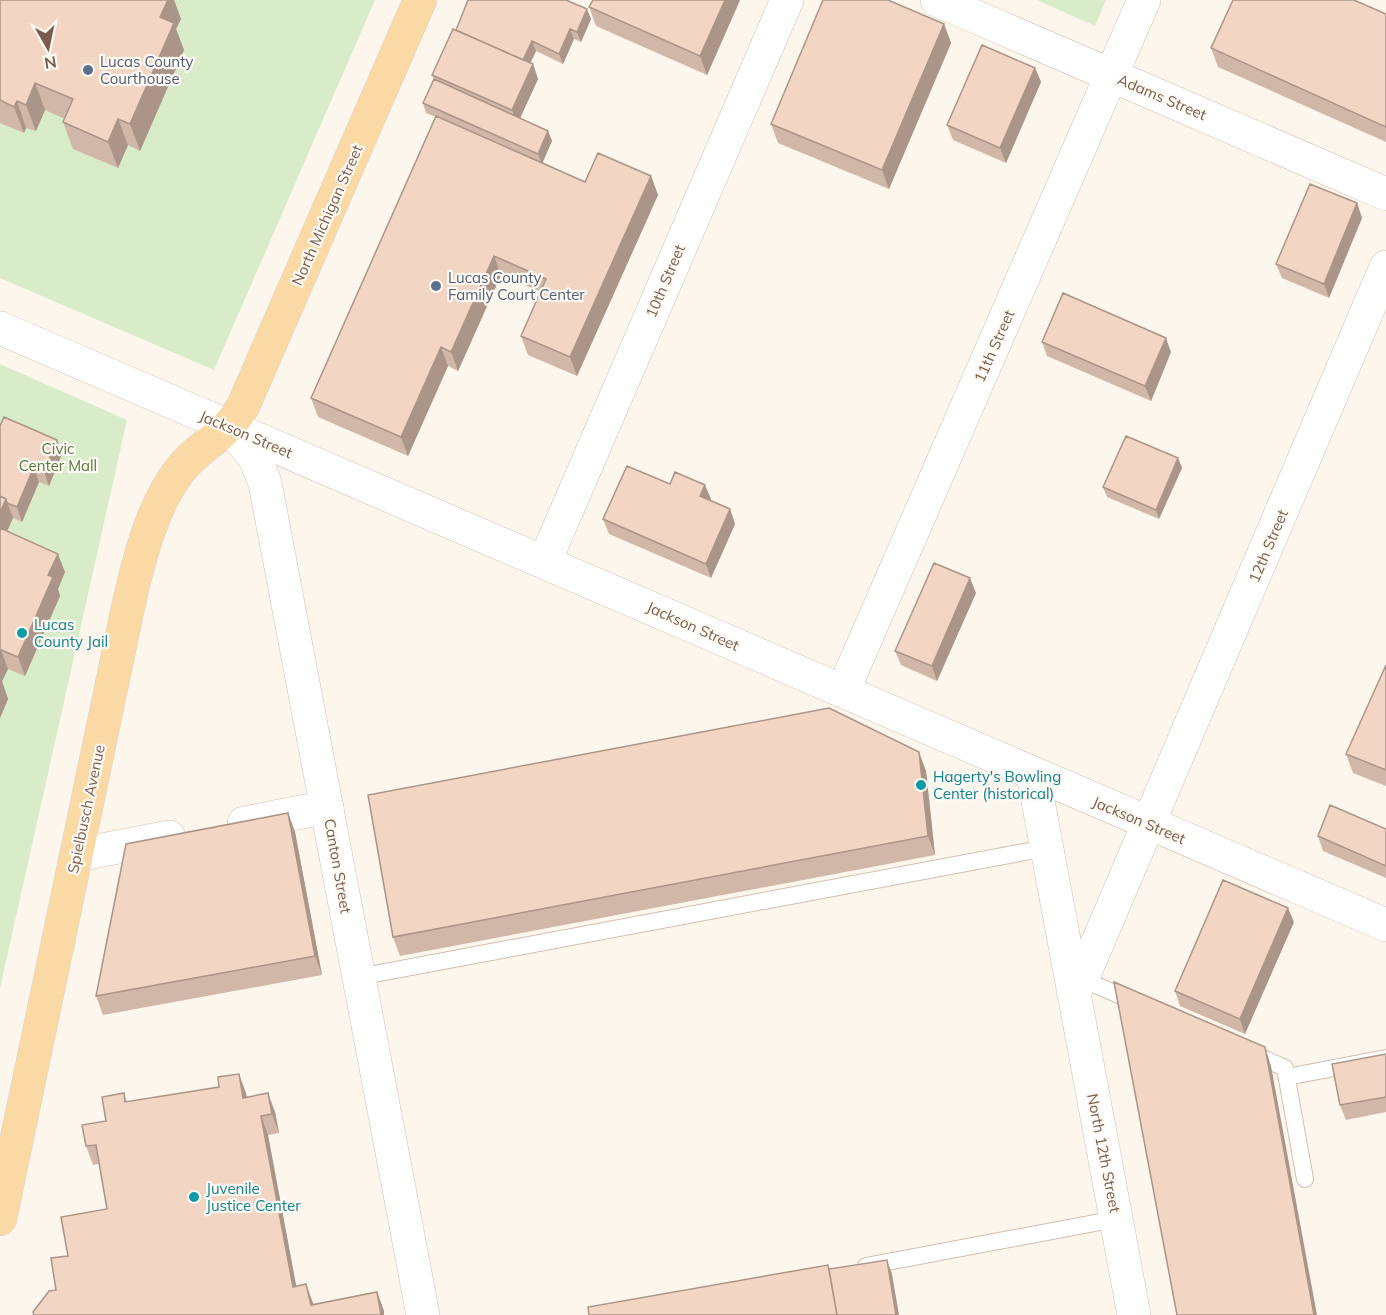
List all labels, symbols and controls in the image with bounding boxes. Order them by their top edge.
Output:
north arrow [18,18,78,78]
text: N [43,52,58,74]
place label: Lucas County Courthouse [100,52,193,88]
marker: Lucas County Courthouse [81,63,95,77]
street label: Adams Street [1115,70,1209,124]
street label: North Michigan Street [287,142,367,288]
street label: 10th Street [641,242,689,320]
place label: Lucas County Family Court Center [448,268,585,304]
marker: Lucas County Family Court Center [429,279,443,293]
street label: 11th Street [970,307,1018,385]
street label: Jackson Street [197,406,295,462]
park label: Civic Center Mall [19,439,97,475]
street label: 12th Street [1244,507,1292,585]
street label: Jackson Street [644,597,742,655]
place label: Lucas County Jail [34,615,108,651]
marker: Lucas County Jail [15,626,29,640]
street label: Spielbusch Avenue [63,743,109,875]
place label: Hagerty's Bowling Center (historical) [933,767,1061,803]
marker: Hagerty's Bowling Center (historical) [914,778,928,792]
street label: Jackson Street [1090,792,1188,848]
street label: Canton Street [320,817,356,915]
street label: North 12th Street [1083,1092,1125,1214]
place label: Juvenile Justice Center [206,1179,301,1215]
marker: Juvenile Justice Center [187,1190,201,1204]

